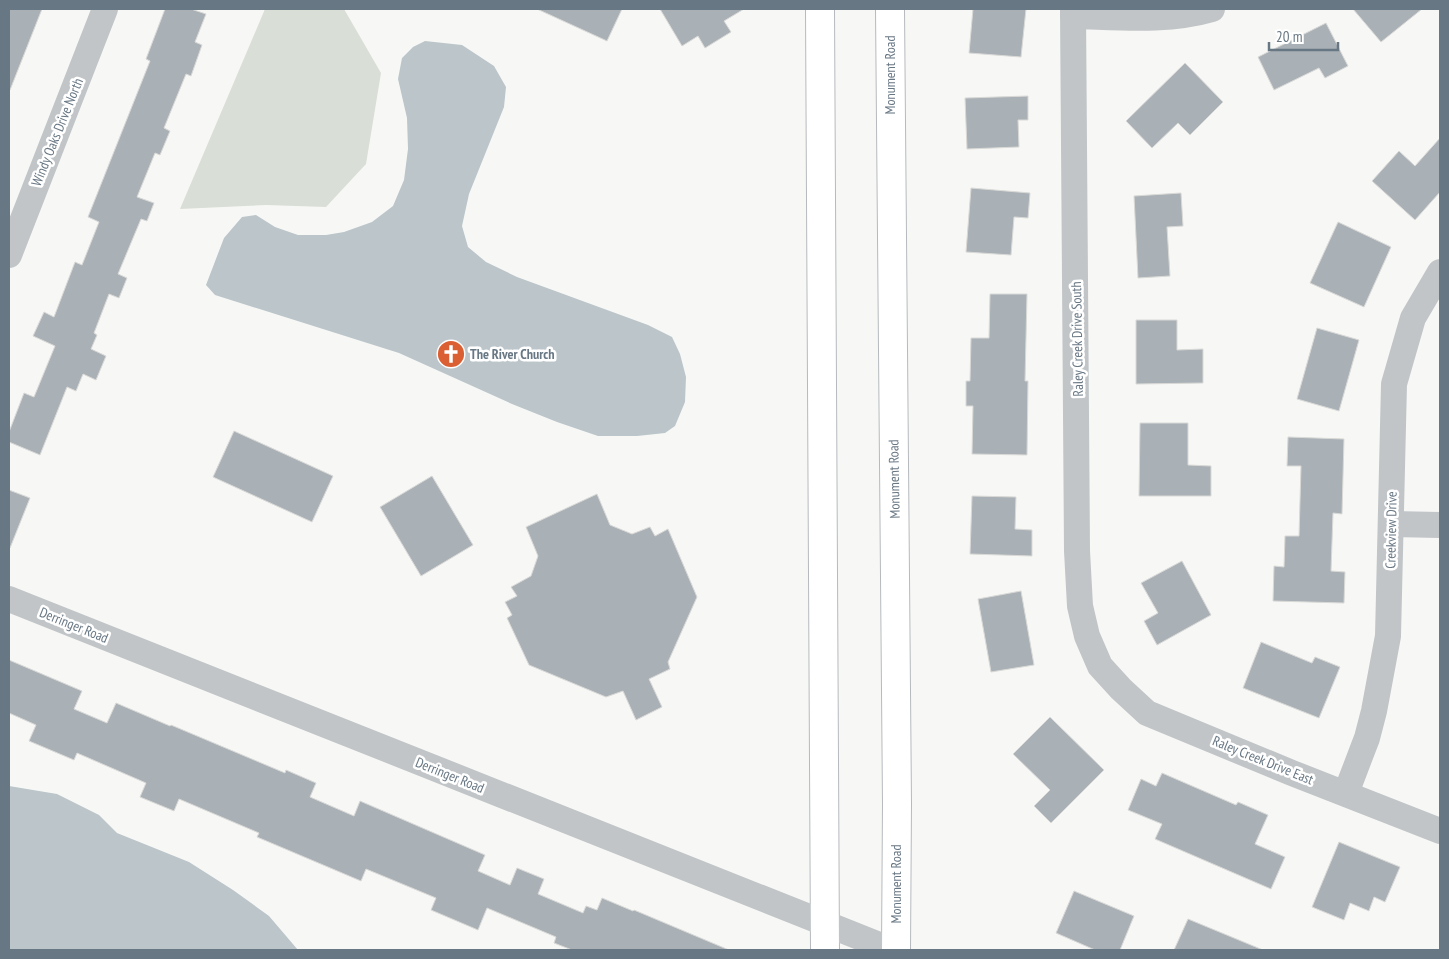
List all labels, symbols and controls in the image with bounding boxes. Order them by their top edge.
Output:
scale bar [1269,20,1338,52]
text: 20 m [1276,27,1302,46]
street label: Monument Road [881,36,899,114]
street label: Windy Oaks Drive North [27,75,87,189]
street label: Raley Creek Drive South [1067,281,1087,397]
church icon: The River Church [436,339,466,369]
place label: The River Church [470,345,555,363]
street label: Monument Road [884,439,904,519]
street label: Creekview Drive [1381,491,1401,569]
street label: Derringer Road [37,603,111,647]
street label: Raley Creek Drive East [1210,732,1316,788]
street label: Derringer Road [413,753,487,797]
street label: Monument Road [887,845,905,923]

